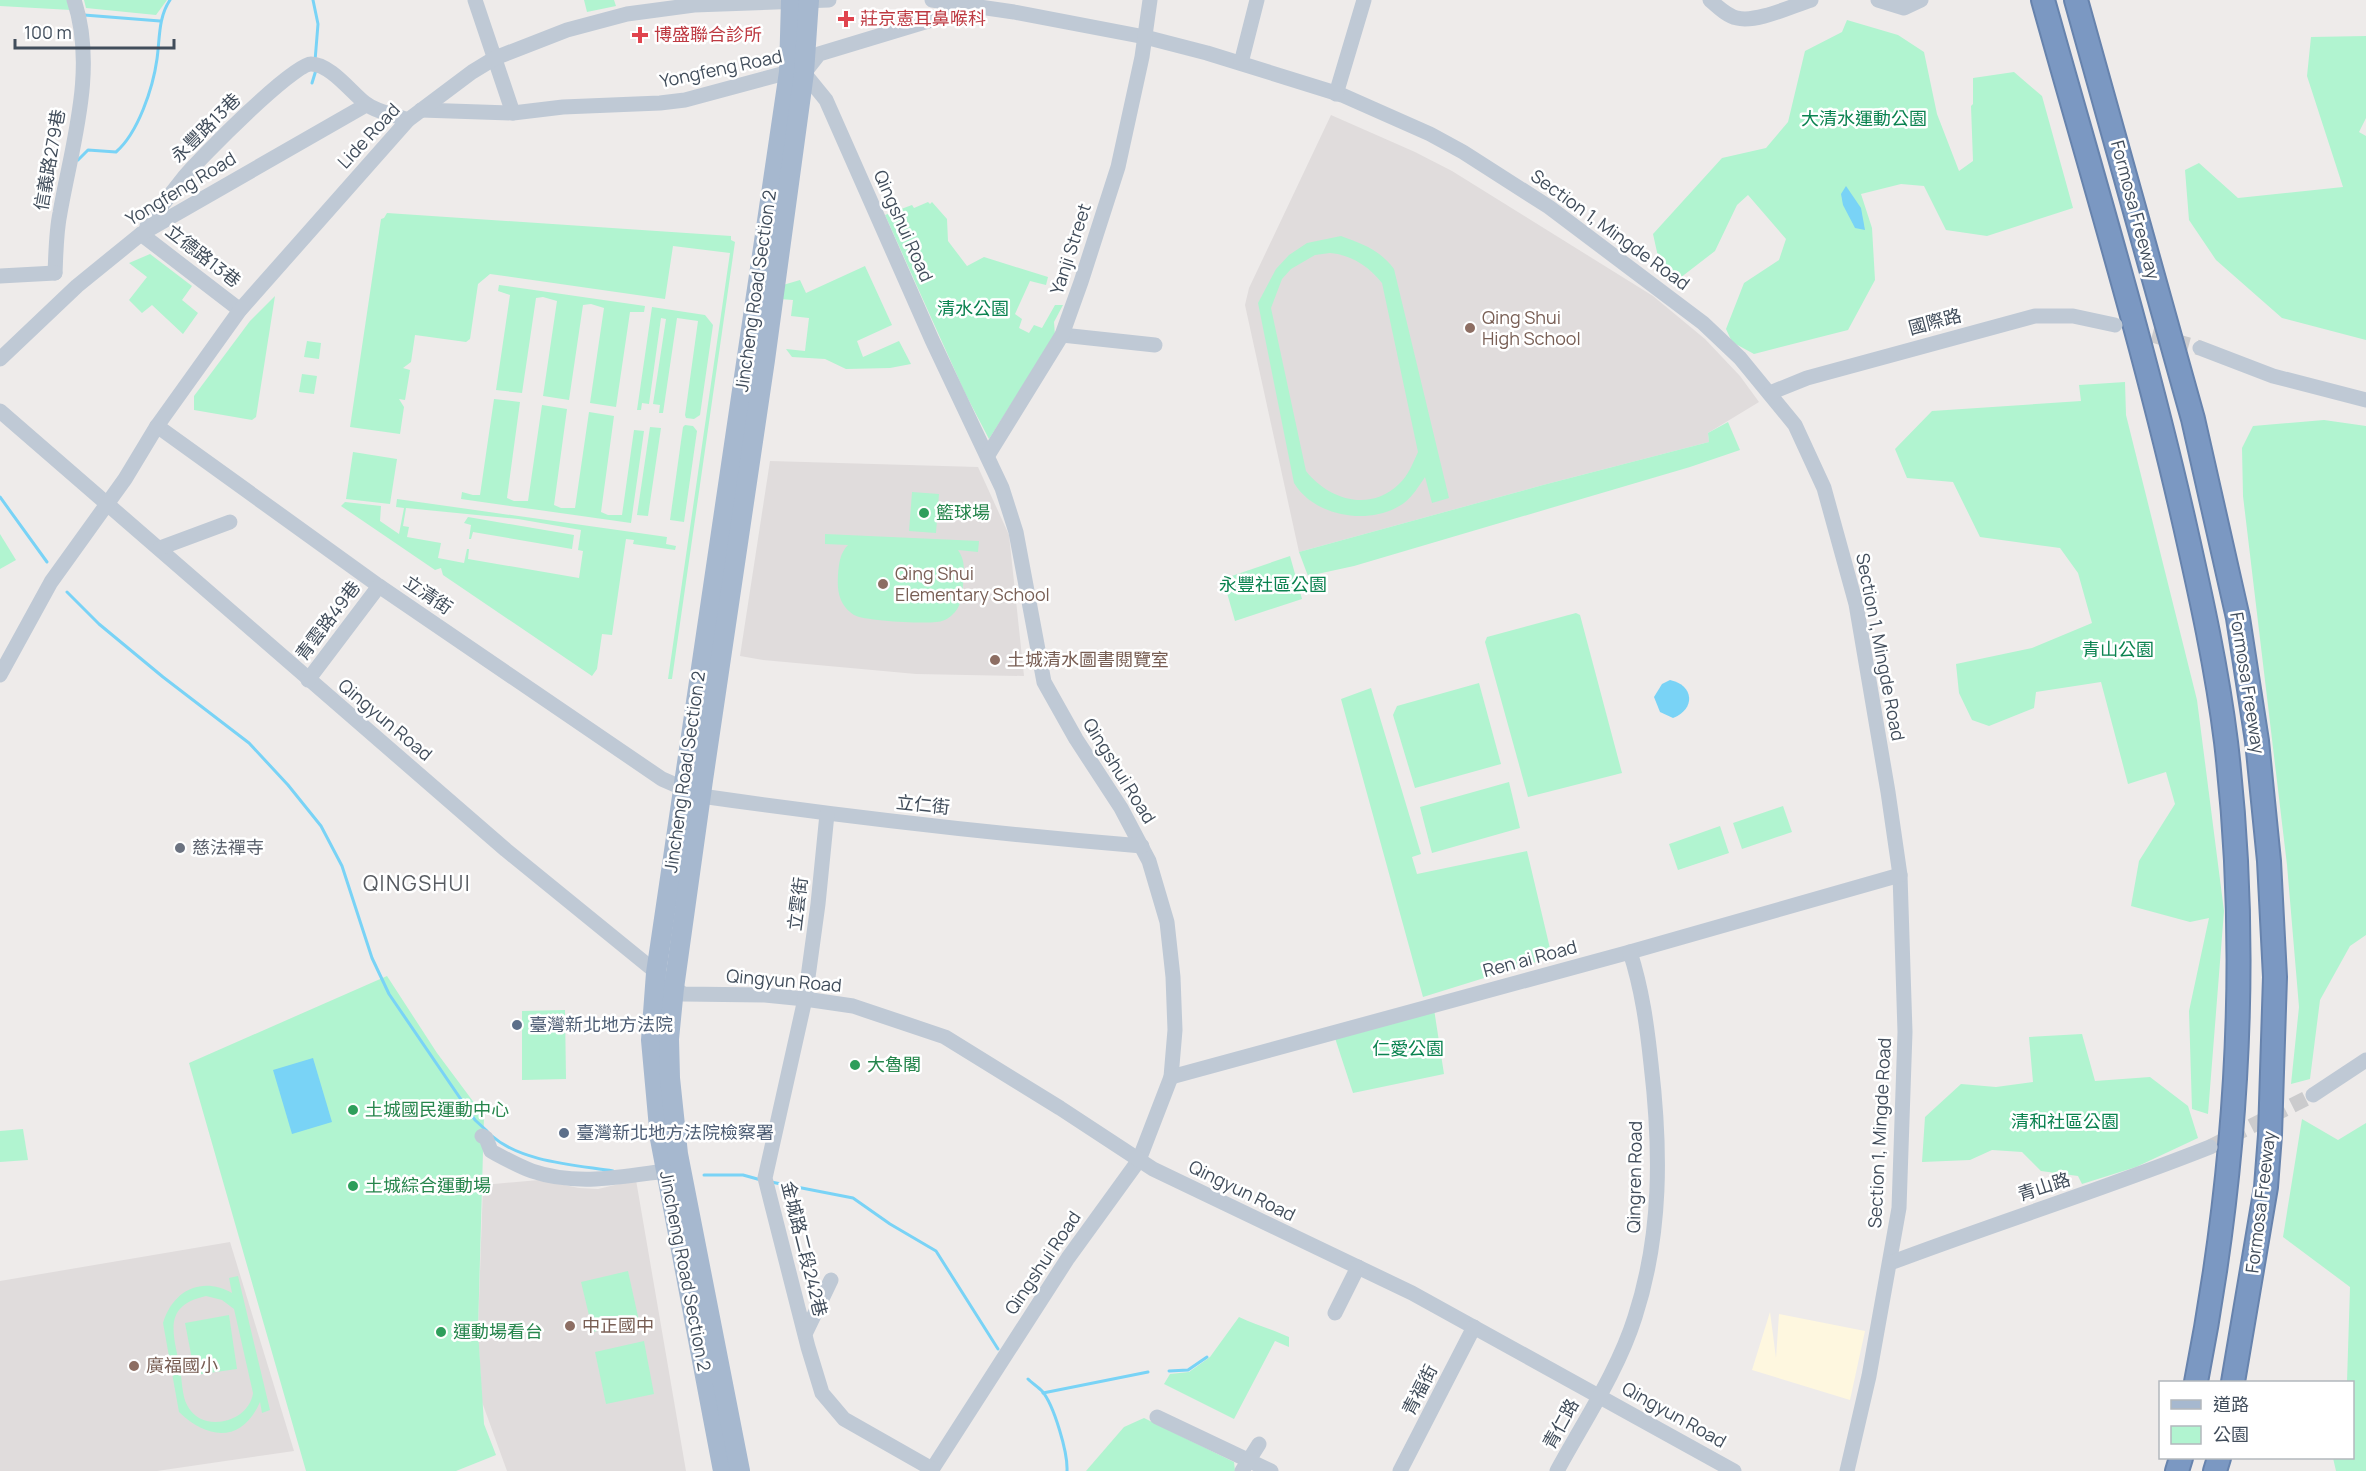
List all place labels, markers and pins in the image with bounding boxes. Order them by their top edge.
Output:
place label: 莊京憲耳鼻喉科 [860,6,986,30]
marker: 莊京憲耳鼻喉科 [837,10,855,28]
place label: 博盛聯合診所 [654,22,762,46]
marker: 博盛聯合診所 [631,26,649,44]
place label: Qing Shui High School [1482,305,1581,350]
marker: Qing Shui High School [1463,321,1477,335]
place label: 籃球場 [936,500,990,524]
marker: 籃球場 [917,506,931,520]
place label: Qing Shui Elementary School [895,561,1050,606]
marker: Qing Shui Elementary School [876,577,890,591]
place label: 土城清水圖書閱覽室 [1007,647,1169,671]
marker: 土城清水圖書閱覽室 [988,653,1002,667]
place label: 慈法禪寺 [192,835,264,859]
marker: 慈法禪寺 [173,841,187,855]
place label: 臺灣新北地方法院 [529,1012,673,1036]
marker: 臺灣新北地方法院 [510,1018,524,1032]
place label: 大魯閣 [867,1052,921,1076]
marker: 大魯閣 [848,1058,862,1072]
place label: 土城國民運動中心 [365,1097,509,1121]
marker: 土城國民運動中心 [346,1103,360,1117]
place label: 臺灣新北地方法院檢察署 [576,1120,774,1144]
marker: 臺灣新北地方法院檢察署 [557,1126,571,1140]
place label: 土城綜合運動場 [365,1173,491,1197]
marker: 土城綜合運動場 [346,1179,360,1193]
place label: 中正國中 [582,1313,654,1337]
place label: 運動場看台 [453,1319,543,1343]
marker: 中正國中 [563,1319,577,1333]
marker: 運動場看台 [434,1325,448,1339]
place label: 廣福國小 [146,1353,218,1377]
marker: 廣福國小 [127,1359,141,1373]

